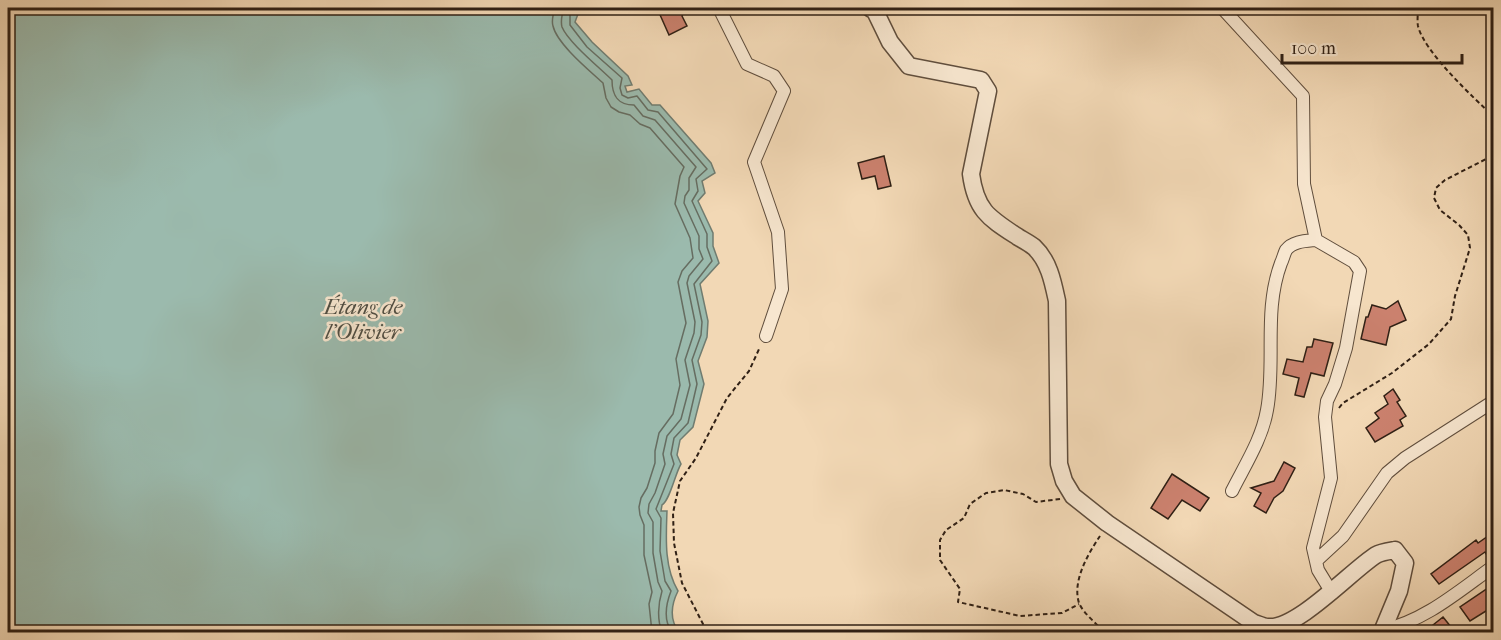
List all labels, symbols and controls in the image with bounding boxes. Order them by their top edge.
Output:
scale bar [1282,27,1462,65]
text: 100 m [1291,38,1336,59]
water label: Étang de l'Olivier [322,294,403,345]

